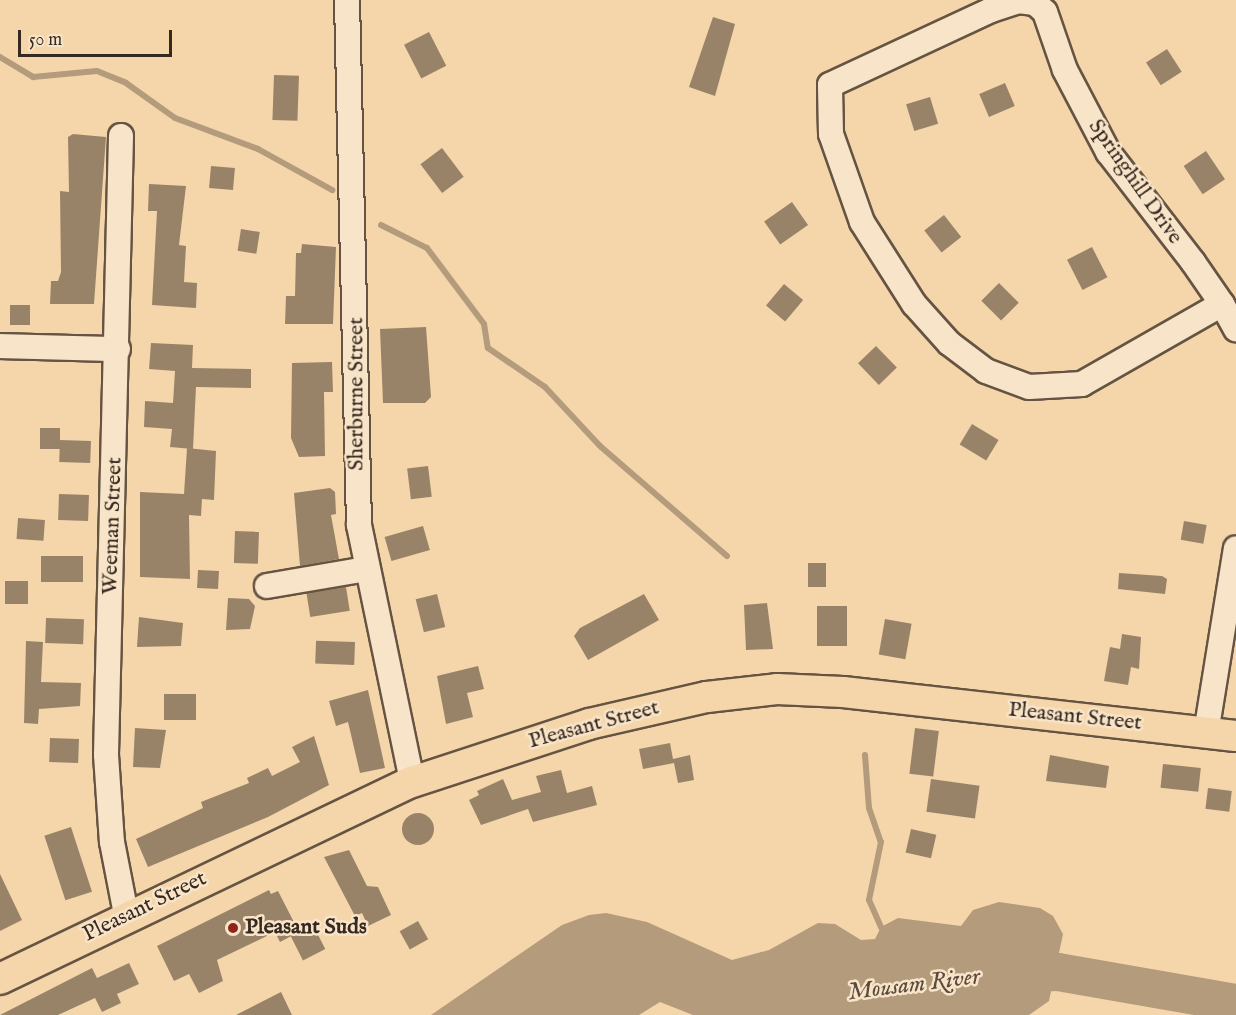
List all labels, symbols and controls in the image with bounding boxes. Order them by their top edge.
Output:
scale bar [21,18,176,56]
text: 50 m [29,29,62,52]
street label: Springhill Drive [1082,114,1188,250]
street label: Sherburne Street [344,317,370,471]
street label: Weeman Street [97,457,129,595]
street label: Pleasant Street [526,695,662,755]
street label: Pleasant Street [1007,697,1143,737]
street label: Pleasant Street [79,866,211,948]
place label: Pleasant Suds [245,915,367,941]
marker: Pleasant Suds [226,921,240,935]
water label: Mousam River [846,963,982,1007]

